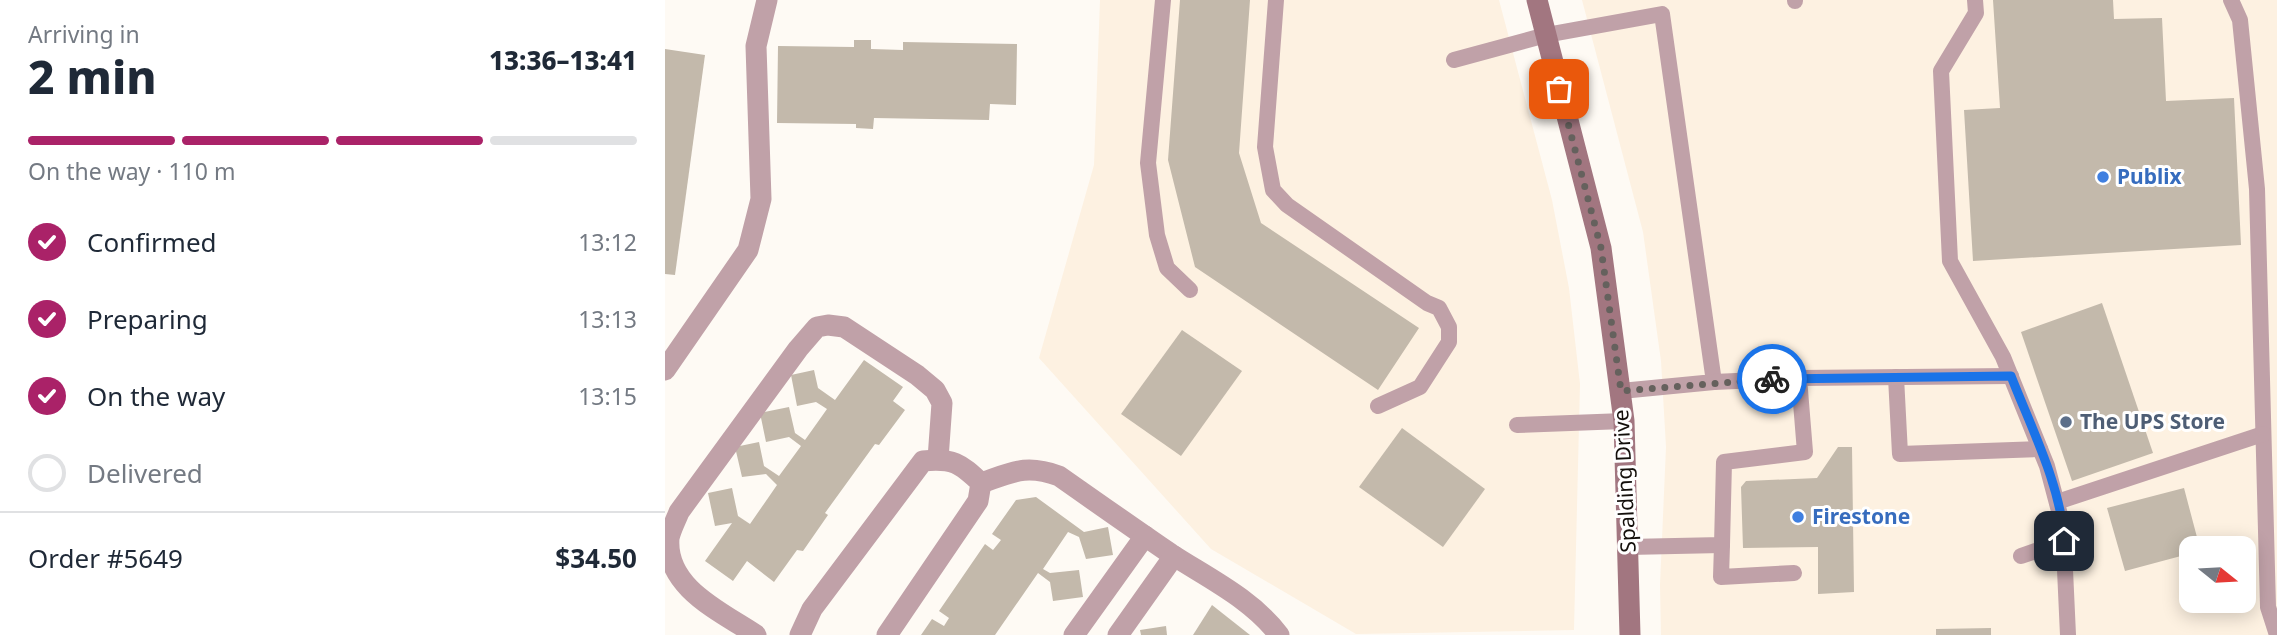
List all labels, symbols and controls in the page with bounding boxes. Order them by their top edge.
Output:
text: Arriving in [28,18,140,50]
text: 13:36–13:41 [489,42,637,78]
text: 2 min [28,45,157,107]
pin [1529,59,1589,119]
icon: bag [1540,70,1578,108]
text: On the way · 110 m [28,155,235,187]
place label: Publix [2117,162,2182,190]
marker: Publix [2095,169,2111,185]
icon: check [28,223,66,261]
text: Confirmed [87,224,217,260]
text: 13:12 [578,226,637,258]
icon: check [28,300,66,338]
text: Preparing [87,301,208,337]
text: 13:13 [578,303,637,335]
courier [1737,344,1807,414]
icon: bike [1753,360,1791,398]
icon: check [28,377,66,415]
text: On the way [87,378,225,414]
text: 13:15 [578,380,637,412]
place label: The UPS Store [2080,407,2225,435]
street label: Spalding Drive [1606,409,1642,553]
marker: The UPS Store [2058,414,2074,430]
text: Delivered [87,455,203,491]
place label: Firestone [1812,502,1910,530]
marker: Firestone [1790,509,1806,525]
pin [2034,511,2094,571]
icon: home [2045,522,2083,560]
north arrow [2179,536,2256,612]
map controls [2179,536,2256,613]
text: Order #5649 [28,540,183,576]
text: $34.50 [555,540,637,576]

